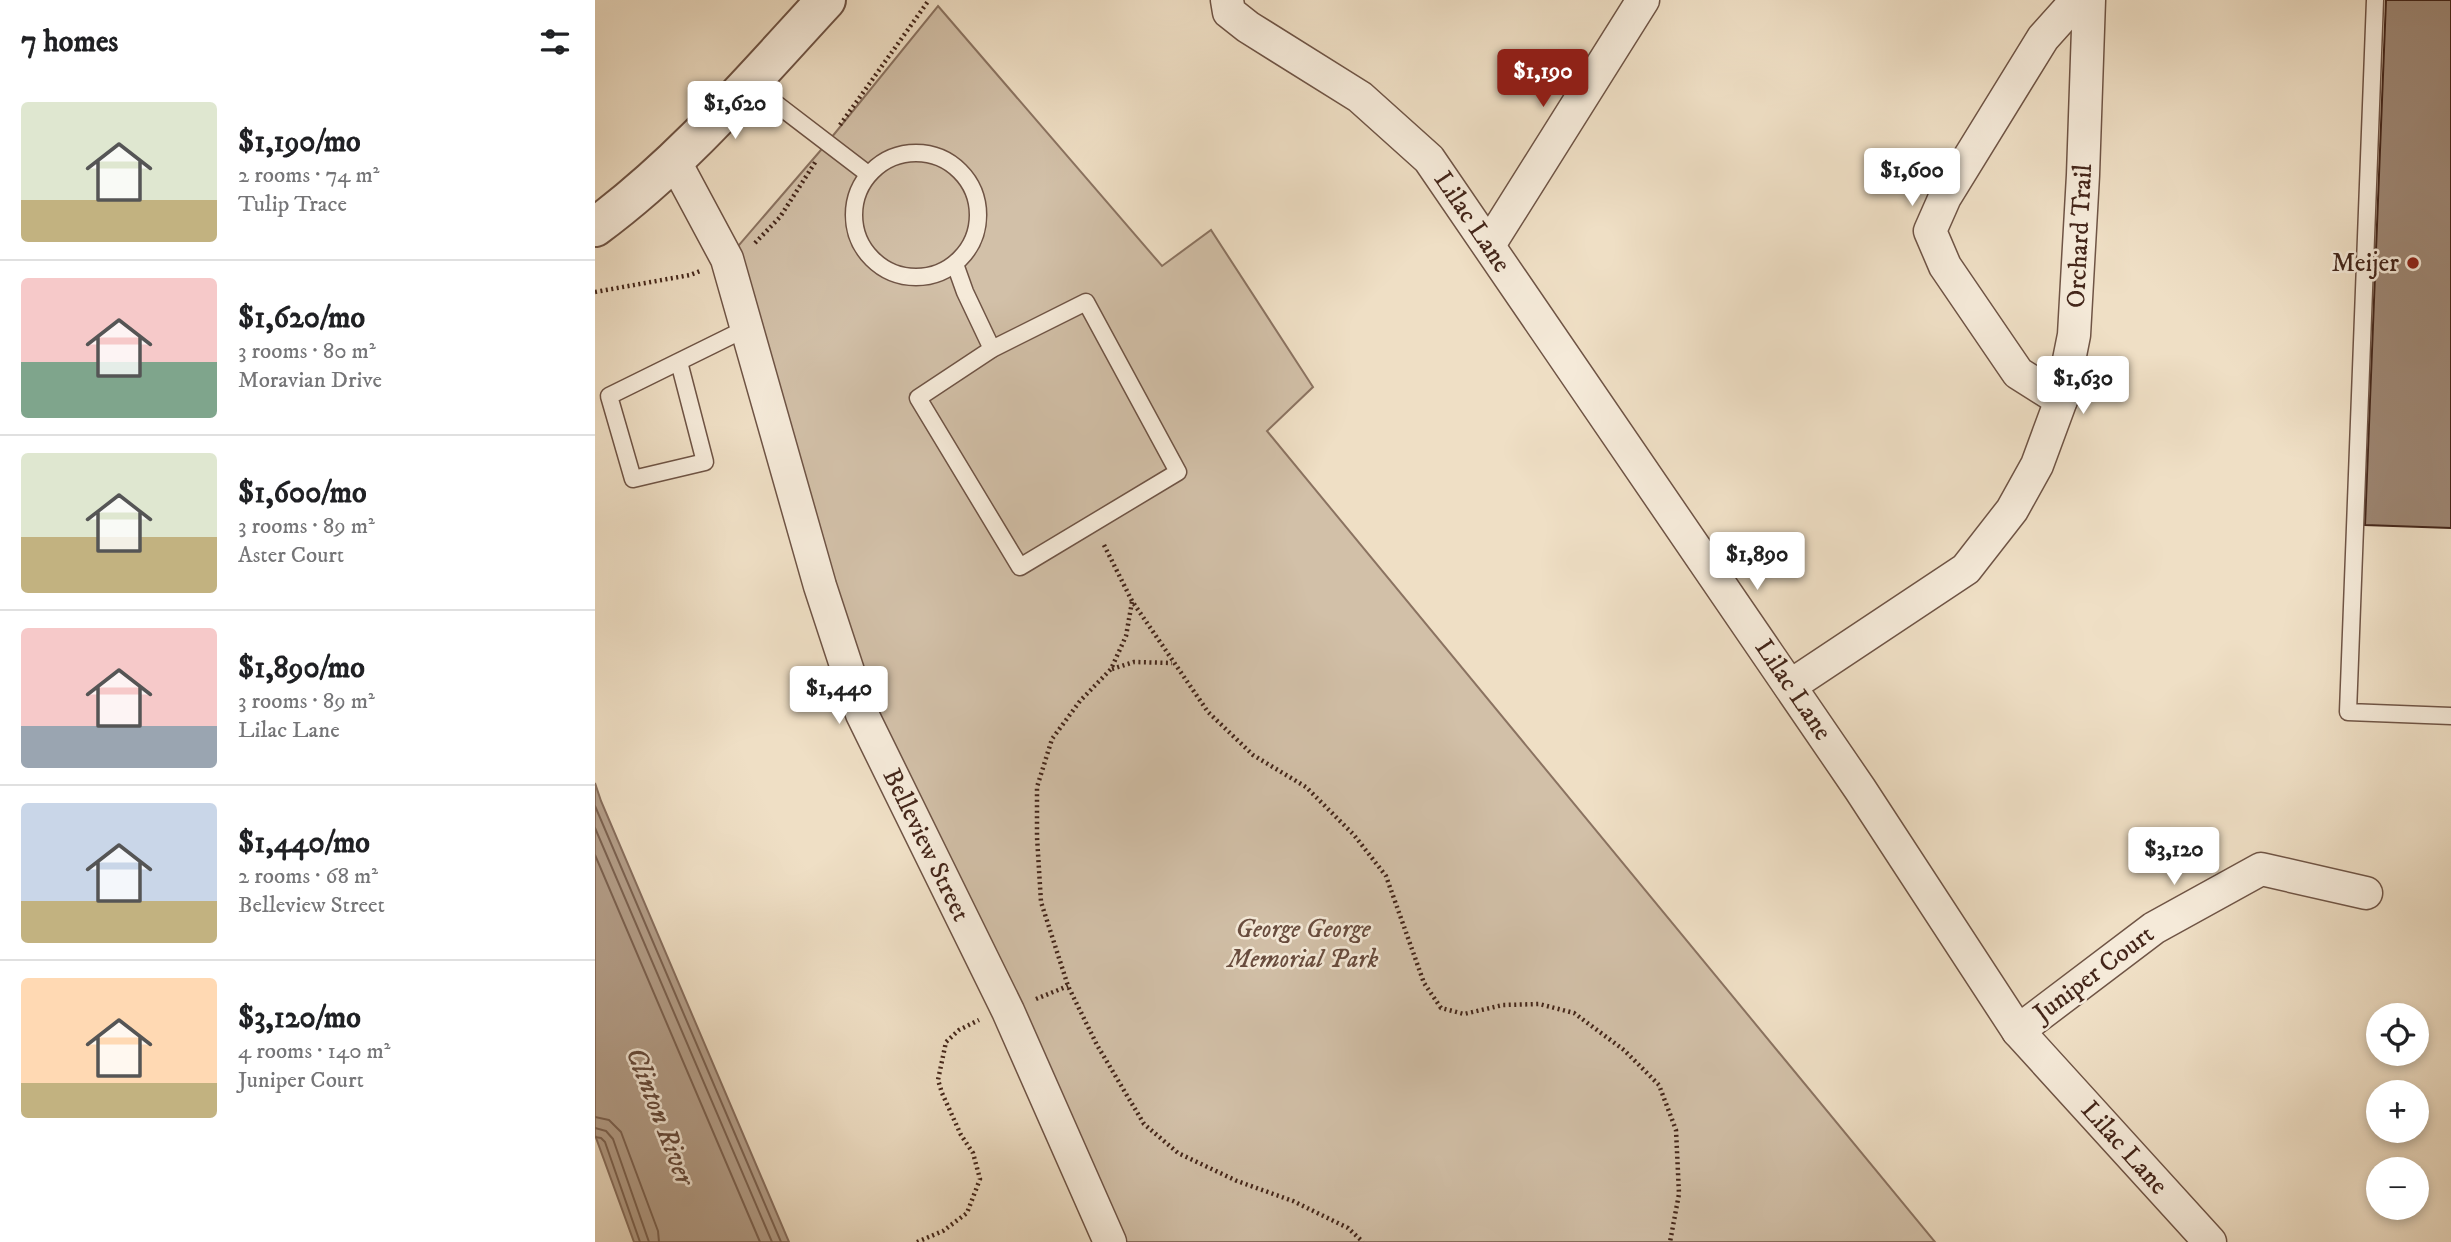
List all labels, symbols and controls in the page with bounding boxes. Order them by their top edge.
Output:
icon: filters [536,23,574,61]
text: 7 homes [21,24,118,61]
pin: $1,190 [1486,50,1600,109]
text: $1,190 [1513,57,1573,86]
pin: $1,620 [678,82,792,141]
text: $1,620 [704,89,766,118]
text: $1,190/mo [238,124,361,161]
icon: home [77,130,161,214]
pin: $1,600 [1855,148,1969,208]
text: $1,600 [1880,156,1944,185]
text: 2 rooms · 74 m² [238,161,379,190]
street label: Orchard Trail [2060,163,2100,309]
street label: Lilac Lane [1426,165,1518,279]
text: Tulip Trace [238,190,347,219]
place label: Meijer [2331,247,2399,280]
marker: Meijer [2405,255,2421,271]
text: $1,620/mo [238,300,365,337]
icon: home [77,306,161,390]
text: 3 rooms · 80 m² [238,337,376,366]
pin: $1,630 [2026,356,2140,416]
text: $1,630 [2053,364,2113,393]
text: Moravian Drive [238,366,382,395]
text: $1,600/mo [238,475,367,512]
icon: home [77,481,161,565]
text: 3 rooms · 89 m² [238,512,375,541]
pin: $1,890 [1700,532,1814,592]
text: $1,890 [1726,540,1788,569]
text: Aster Court [238,541,344,570]
street label: Lilac Lane [1747,633,1839,747]
text: $1,890/mo [238,650,365,687]
icon: home [77,656,161,740]
pin: $1,440 [782,666,896,726]
text: $1,440 [806,674,872,703]
text: 3 rooms · 89 m² [238,687,375,716]
text: Lilac Lane [238,716,340,745]
street label: Belleview Street [875,763,977,927]
text: $1,440/mo [238,825,370,862]
pin: $3,120 [2117,828,2231,887]
icon: home [77,831,161,915]
text: $3,120 [2144,835,2204,864]
text: 2 rooms · 68 m² [238,862,378,891]
text: Belleview Street [238,891,385,920]
park label: George George Memorial Park [1226,913,1379,976]
street label: Juniper Court [2026,918,2161,1031]
text: $3,120/mo [238,1000,361,1037]
map controls [2366,1003,2429,1220]
button: locate [2366,1003,2429,1066]
icon: home [77,1006,161,1090]
text: 4 rooms · 140 m² [238,1037,391,1066]
water label: Clinton River [618,1042,703,1192]
text: Juniper Court [238,1066,364,1095]
button: + [2366,1080,2429,1143]
street label: Lilac Lane [2073,1094,2175,1202]
button: − [2366,1157,2429,1220]

